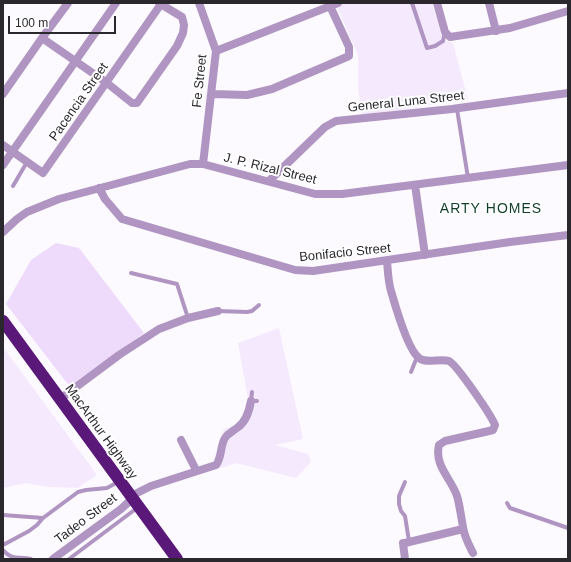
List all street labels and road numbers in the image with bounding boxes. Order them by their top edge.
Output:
street label: Fe Street [189,54,211,108]
street label: Pacencia Street [46,60,112,144]
street label: General Luna Street [347,88,465,116]
street label: J. P. Rizal Street [222,150,318,188]
street label: Bonifacio Street [299,240,391,266]
street label: MacArthur Highway [61,382,141,482]
street label: Tadeo Street [52,491,120,547]

